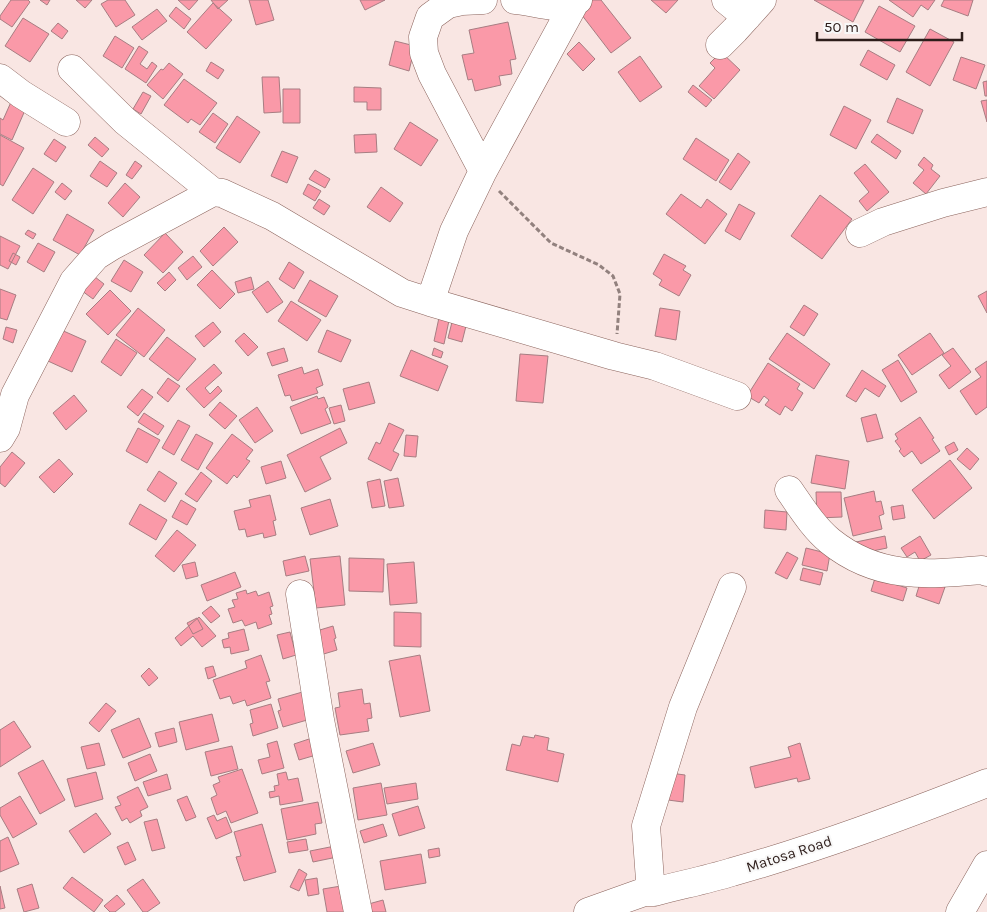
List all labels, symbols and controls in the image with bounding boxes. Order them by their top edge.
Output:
scale bar [817,10,962,42]
text: 50 m [824,18,859,36]
street label: Matosa Road [744,832,834,876]

